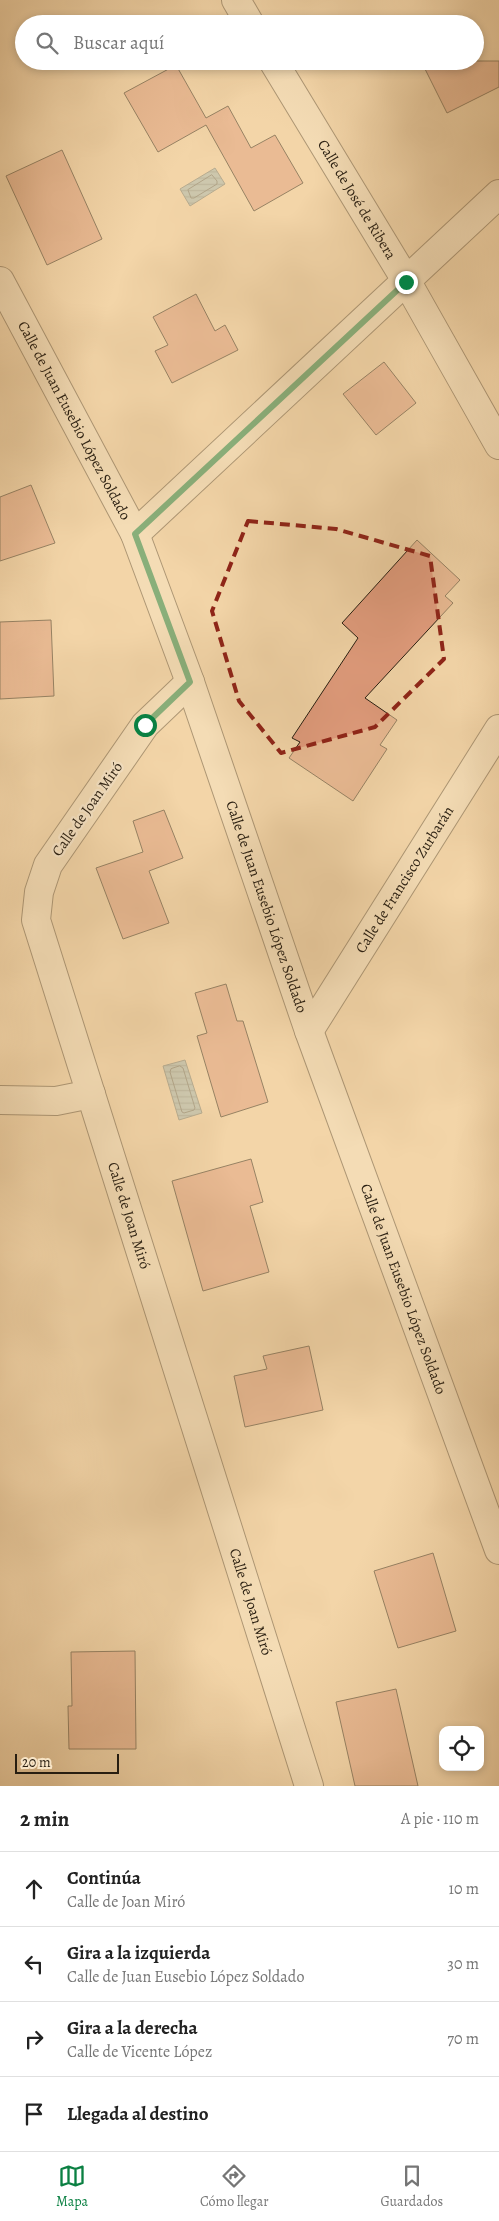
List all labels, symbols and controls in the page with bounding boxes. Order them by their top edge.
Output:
search box [15,15,484,70]
icon: search [33,29,61,57]
text: Buscar aquí [73,30,164,56]
street label: Calle de José de Ribera [313,136,401,263]
route end [395,271,418,294]
street label: Calle de Juan Eusebio López Soldado [13,317,136,523]
route start [134,714,157,737]
street label: Calle de Joan Miró [47,758,127,860]
street label: Calle de Juan Eusebio López Soldado [221,798,312,1015]
street label: Calle de Francisco Zurbarán [350,802,458,957]
street label: Calle de Joan Miró [103,1159,155,1271]
street label: Calle de Juan Eusebio López Soldado [356,1181,451,1397]
street label: Calle de Joan Miró [225,1546,277,1658]
map controls [439,1726,484,1771]
button: locate [439,1726,484,1771]
scale bar [15,1751,119,1774]
text: 20 m [22,1753,51,1772]
text: 2 min [20,1805,69,1833]
text: A pie · 110 m [401,1808,479,1830]
text: Continúa [67,1865,141,1891]
icon: ahead [20,1875,48,1903]
text: 10 m [449,1878,479,1900]
text: Calle de Joan Miró [67,1891,185,1913]
text: Gira a la izquierda [67,1940,210,1966]
icon: left [20,1950,48,1978]
text: 30 m [447,1953,479,1975]
text: Calle de Juan Eusebio López Soldado [67,1966,304,1988]
text: Gira a la derecha [67,2015,198,2041]
icon: right [20,2025,48,2053]
text: 70 m [447,2028,479,2050]
text: Calle de Vicente López [67,2041,212,2063]
icon: arrive [20,2100,48,2128]
text: Llegada al destino [67,2101,209,2127]
tab: Mapa [56,2162,88,2211]
tab: Cómo llegar [200,2162,269,2211]
tab: Guardados [380,2162,443,2211]

